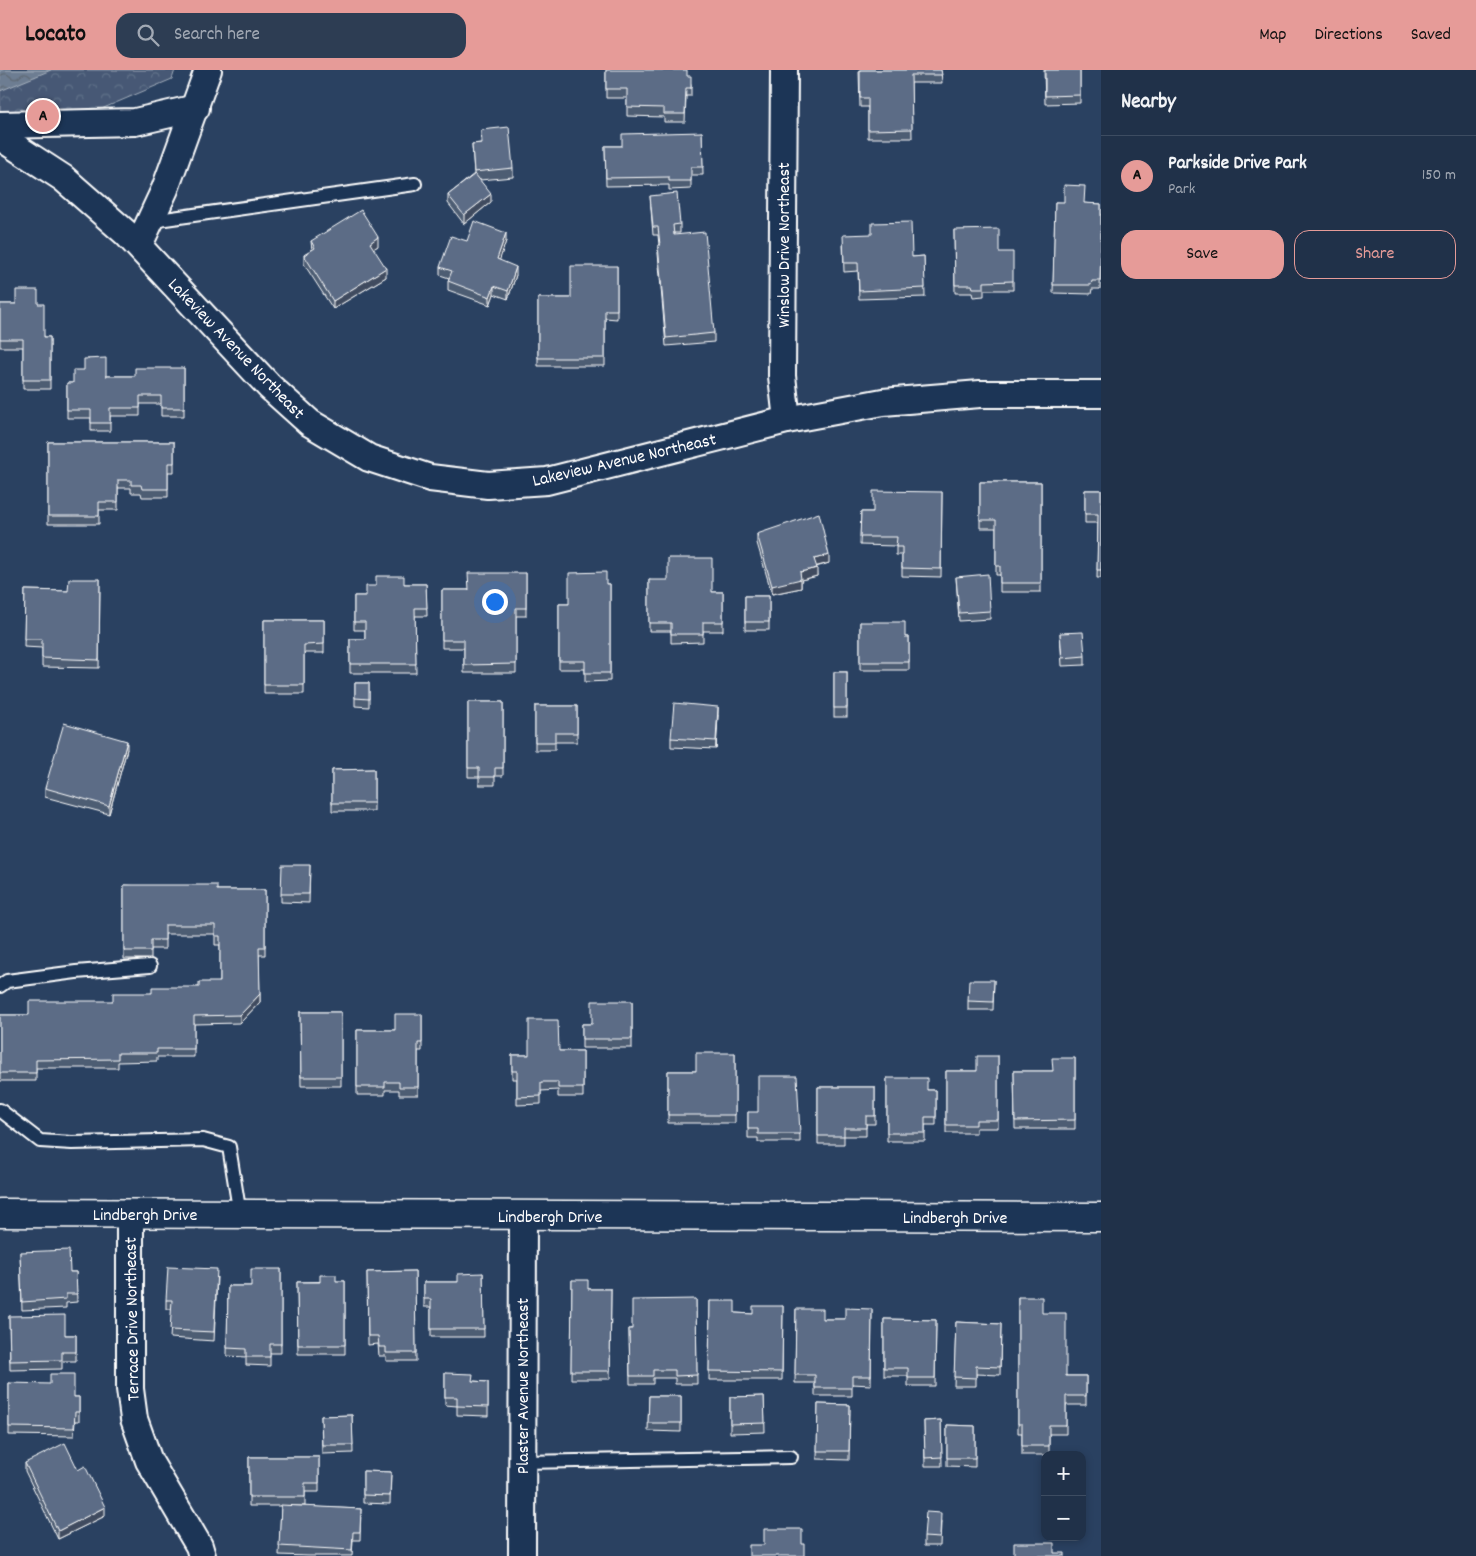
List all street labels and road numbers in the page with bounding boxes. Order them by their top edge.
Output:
street label: Winslow Drive Northeast [773,162,798,328]
street label: Lakeview Avenue Northeast [161,273,310,426]
street label: Lakeview Avenue Northeast [530,428,719,495]
street label: Lindbergh Drive [93,1204,197,1229]
street label: Lindbergh Drive [498,1206,602,1231]
street label: Lindbergh Drive [903,1207,1007,1232]
street label: Terrace Drive Northeast [120,1236,147,1401]
street label: Plaster Avenue Northeast [512,1298,537,1474]

